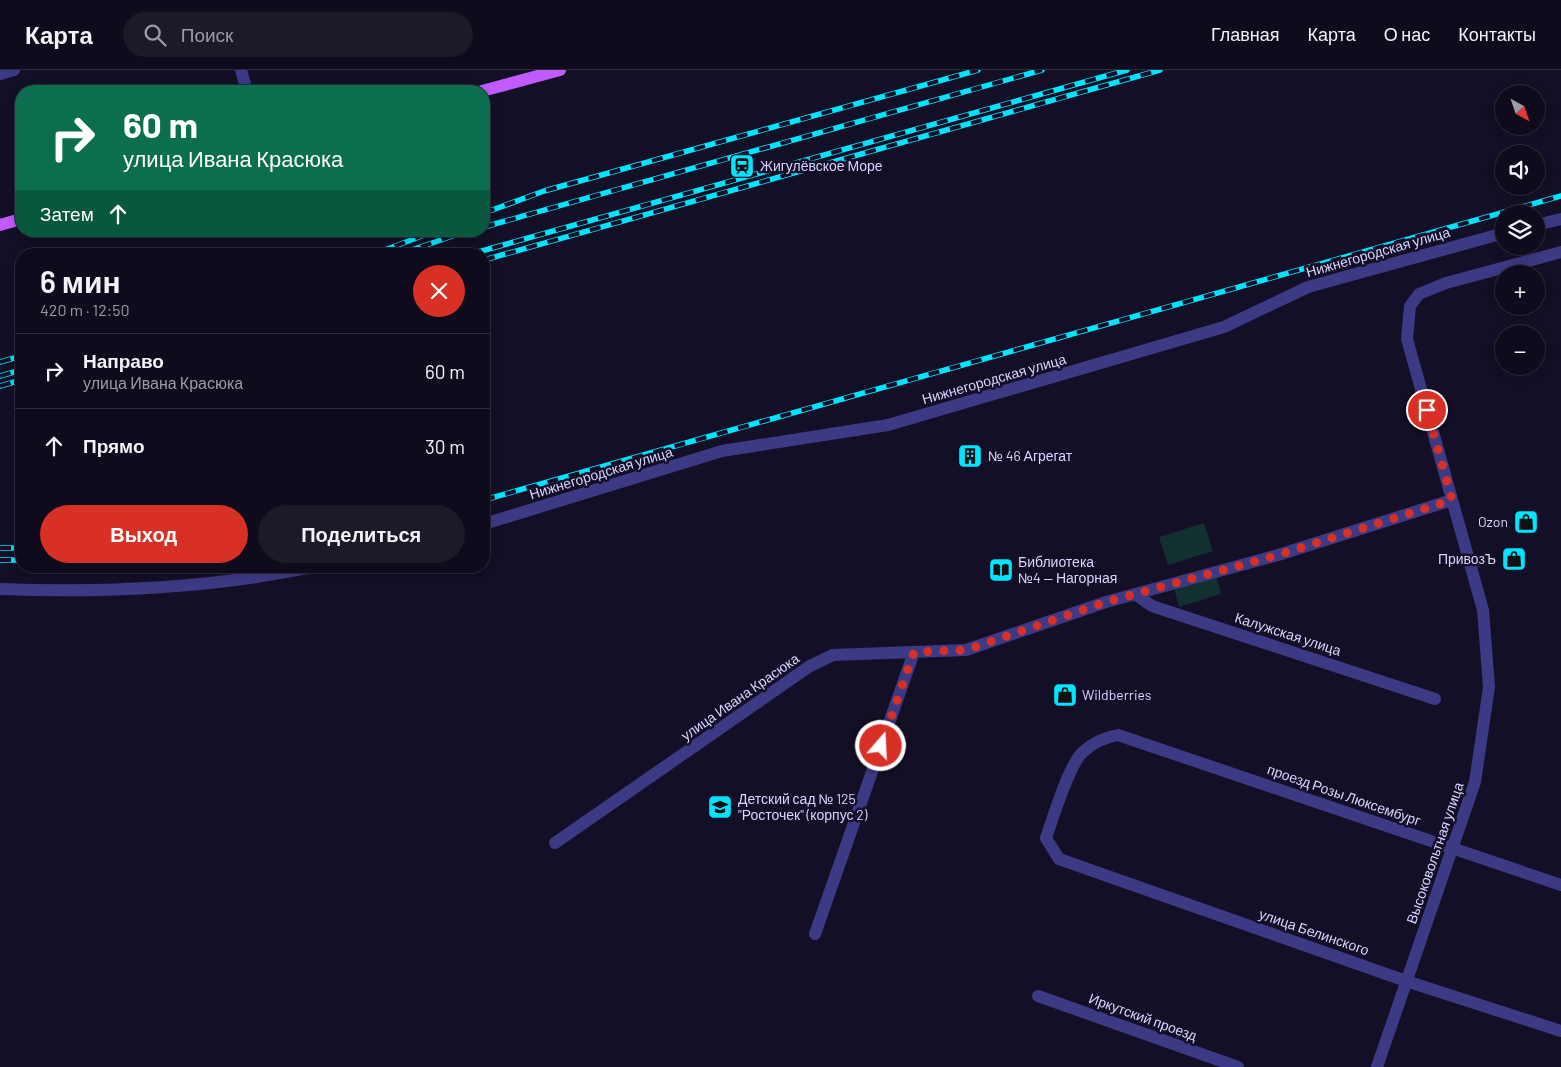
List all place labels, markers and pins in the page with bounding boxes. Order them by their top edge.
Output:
station icon: Жигулёвское Море [729,153,755,179]
place label: Жигулёвское Море [760,157,883,174]
pin [1406,389,1448,431]
building icon: № 46 Агрегат [957,443,983,469]
place label: № 46 Агрегат [988,447,1073,464]
shop icon: Ozon [1513,509,1539,535]
place label: Ozon [1478,513,1508,530]
shop icon: ПривозЪ [1501,546,1527,572]
place label: ПривозЪ [1438,550,1496,567]
place label: Библиотека №4 — Нагорная [1018,553,1117,586]
library icon: Библиотека №4 — Нагорная [988,557,1014,583]
shop icon: Wildberries [1052,682,1078,708]
place label: Wildberries [1082,686,1152,703]
place label: Детский сад № 125 "Росточек" (корпус 2) [738,790,868,823]
school or university icon: Детский сад № 125 "Росточек" (корпус 2) [707,794,733,820]

